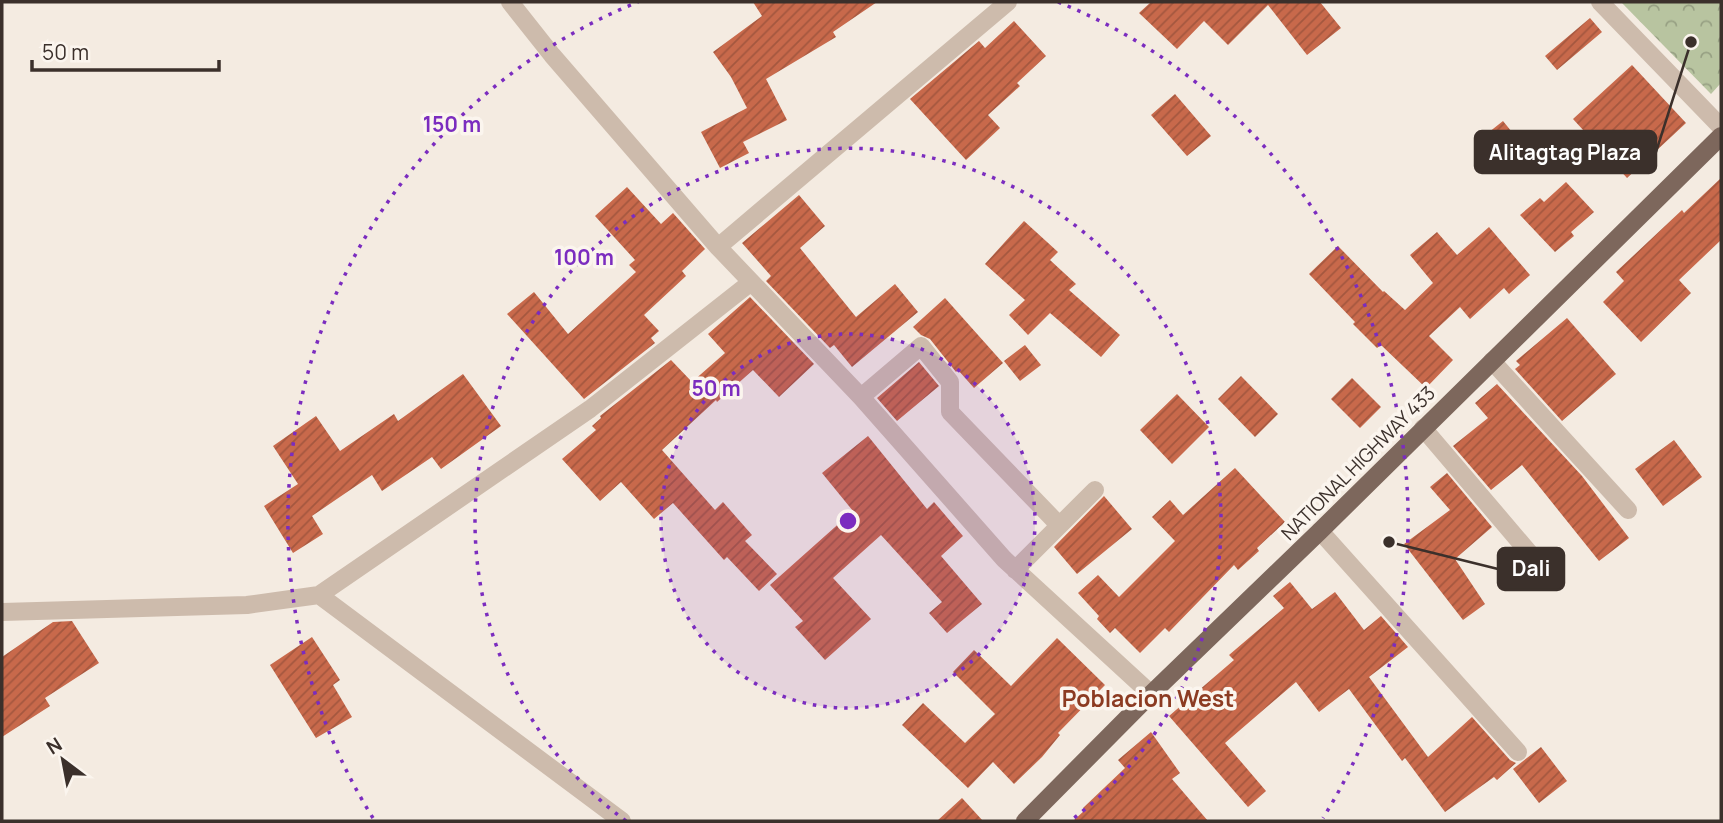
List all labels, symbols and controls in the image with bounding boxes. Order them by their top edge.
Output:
scale bar [32,28,219,72]
text: 50 m [42,38,89,66]
text: 150 m [423,110,481,138]
callout: Alitagtag Plaza [1475,131,1656,173]
text: Alitagtag Plaza [1489,138,1641,166]
text: 100 m [554,243,614,271]
text: 50 m [691,374,741,402]
street label: NATIONAL HIGHWAY 433 [1275,380,1441,546]
centre of rings [836,509,860,533]
callout: Dali [1498,548,1564,590]
text: Dali [1512,554,1550,582]
district label: Poblacion West [1062,682,1234,714]
north arrow [28,725,98,795]
text: N [41,731,67,760]

